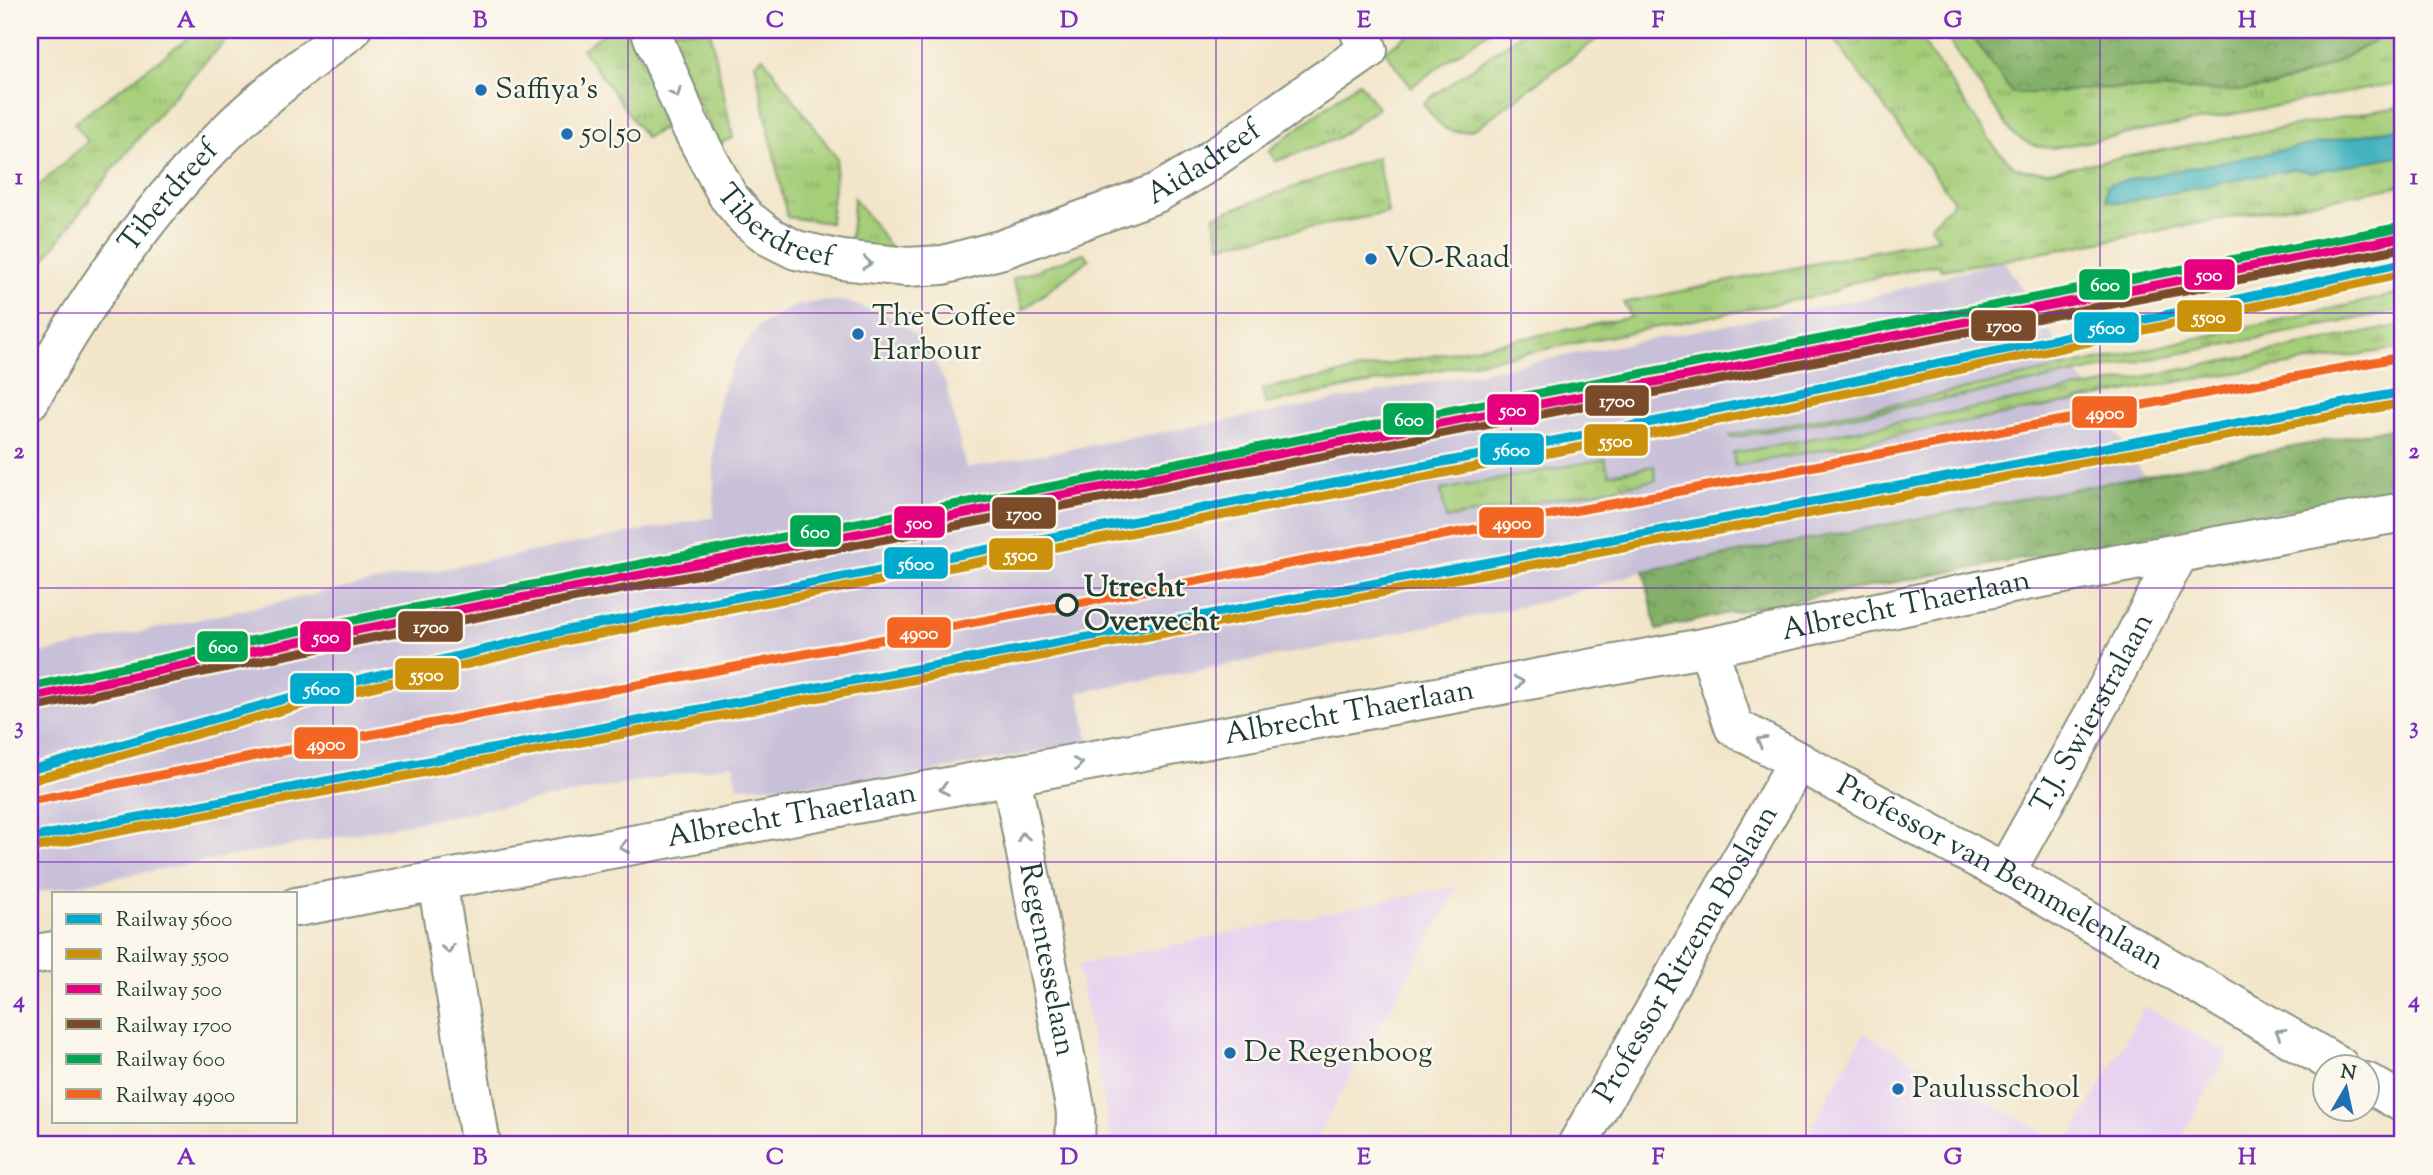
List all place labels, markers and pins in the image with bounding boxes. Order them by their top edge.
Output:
place label: Saffiya's [495,69,598,112]
marker: Saffiya's [473,82,489,98]
place label: 50|50 [579,113,642,156]
marker: 50|50 [559,126,575,142]
place label: VO-Raad [1385,238,1510,281]
marker: VO-Raad [1363,251,1379,267]
place label: The Coffee Harbour [872,296,1016,373]
marker: The Coffee Harbour [850,326,866,342]
place label: Utrecht Overvecht [1084,567,1220,644]
marker: Utrecht Overvecht [1056,594,1078,616]
place label: De Regenboog [1244,1032,1433,1075]
marker: De Regenboog [1222,1045,1238,1061]
place label: Paulusschool [1912,1068,2080,1111]
marker: Paulusschool [1890,1081,1906,1097]

